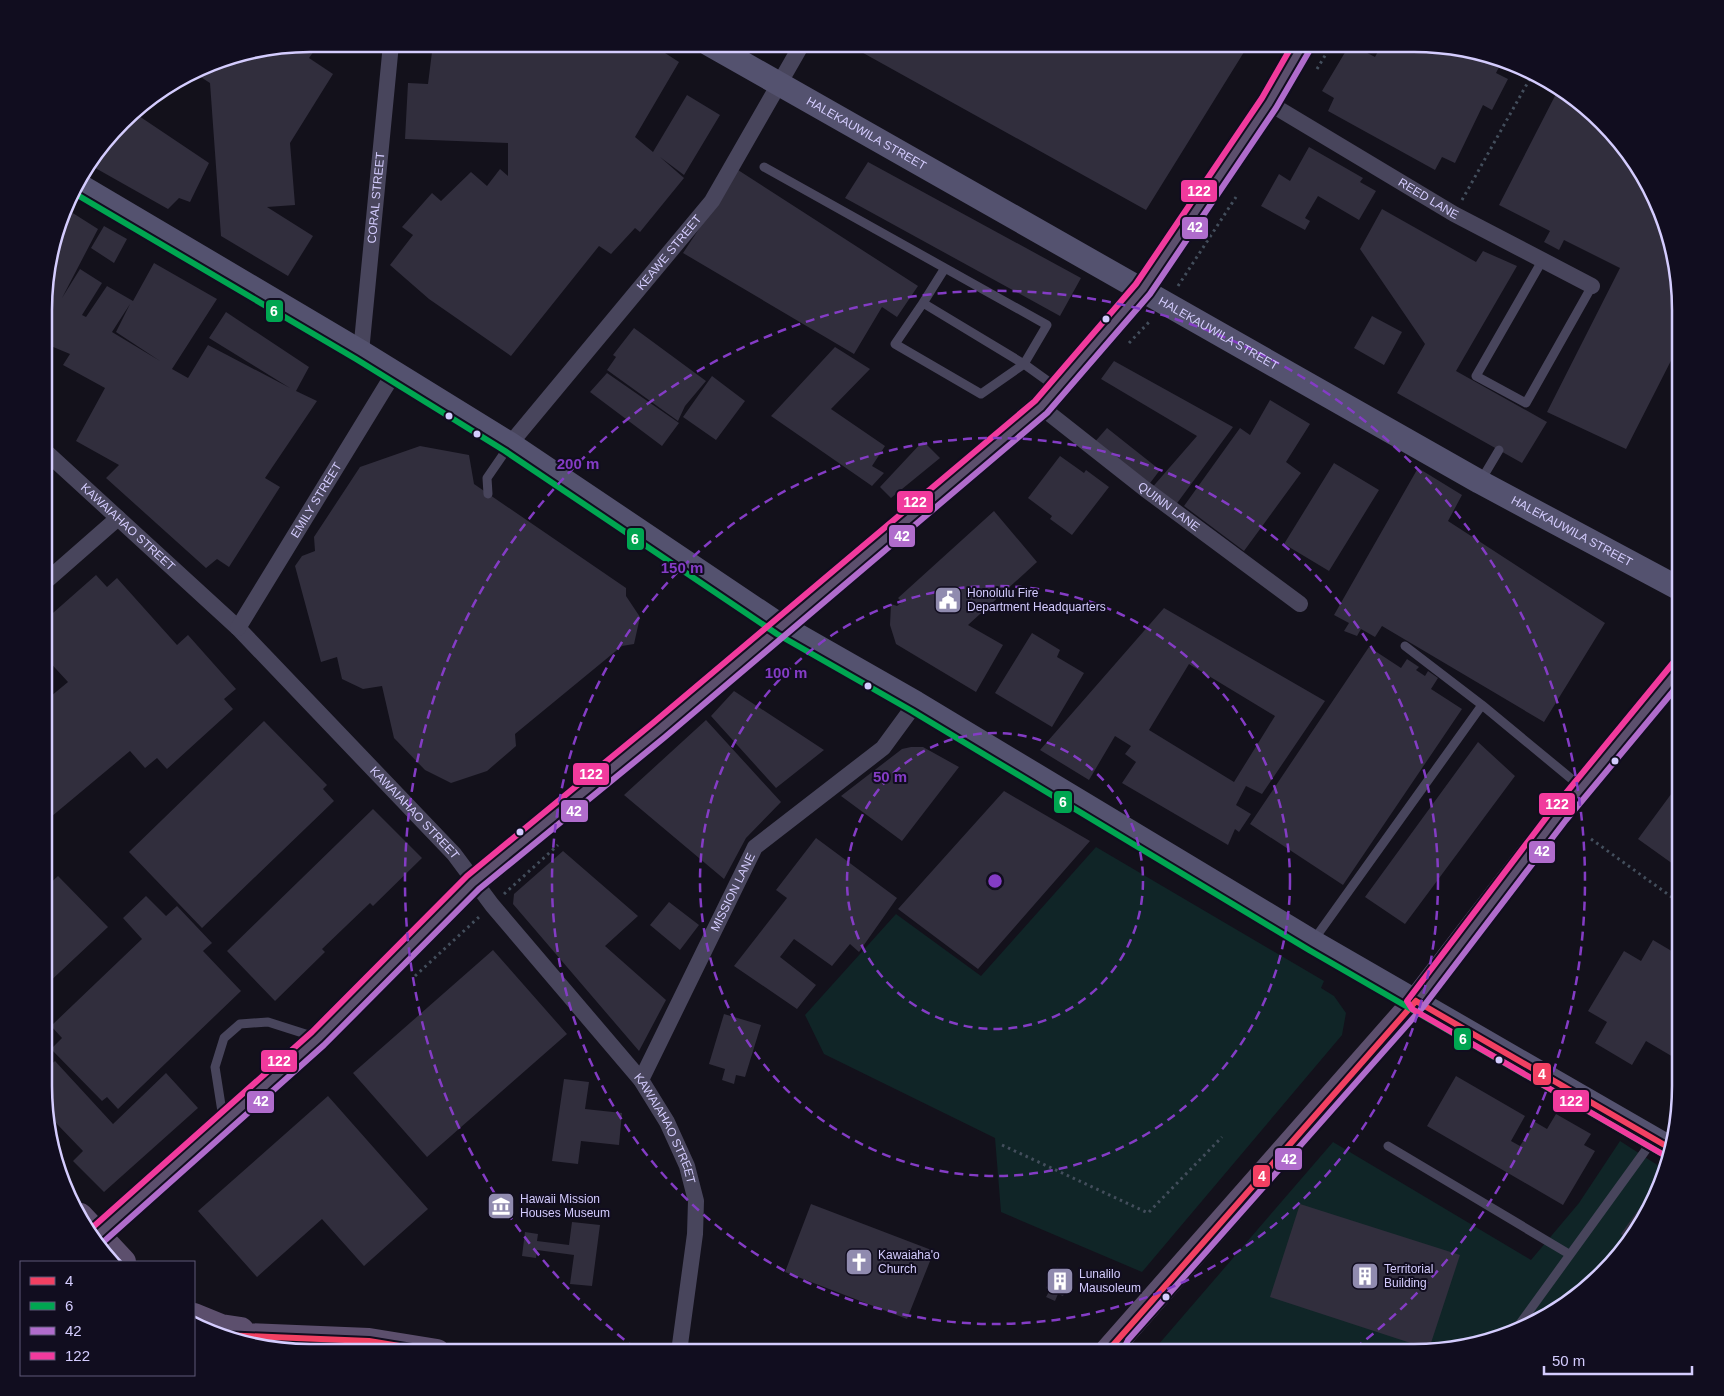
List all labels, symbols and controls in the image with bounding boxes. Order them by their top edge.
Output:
street label: HALEKAUWILA STREET [804,94,929,173]
street label: CORAL STREET [365,151,388,244]
street label: REED LANE [1396,175,1461,222]
line badge: 122 [1180,179,1218,203]
text: 122 [1187,183,1211,199]
street label: KEAWE STREET [634,212,705,293]
line badge: 42 [1181,216,1209,240]
text: 42 [1187,219,1203,235]
street label: HALEKAUWILA STREET [1156,294,1281,373]
line badge: 6 [265,299,284,323]
text: 6 [270,303,278,319]
unlabelled marker [1101,314,1111,324]
unlabelled marker [444,411,454,421]
unlabelled marker [472,429,482,439]
text: 200 m [557,455,599,472]
street label: EMILY STREET [288,459,345,540]
street label: QUINN LANE [1135,479,1202,534]
street label: KAWAIAHAO STREET [78,480,178,574]
line badge: 122 [896,490,934,514]
street label: HALEKAUWILA STREET [1509,493,1636,570]
text: 122 [903,494,927,510]
line badge: 42 [888,524,916,548]
line badge: 6 [626,527,645,551]
text: 42 [894,528,910,544]
text: 6 [631,531,639,547]
text: 150 m [661,559,703,576]
public building icon: Honolulu Fire Department Headquarters [933,585,963,615]
place label: Honolulu Fire Department Headquarters [967,586,1106,614]
text: 100 m [765,664,807,681]
unlabelled marker [863,681,873,691]
unlabelled marker [1610,756,1620,766]
line badge: 122 [572,762,610,786]
street label: KAWAIAHAO STREET [367,764,463,862]
text: 122 [579,766,603,782]
text: 50 m [873,768,907,785]
line badge: 6 [1053,790,1073,814]
line badge: 122 [1538,792,1576,816]
text: 6 [1059,794,1067,810]
text: 122 [1545,796,1569,812]
line badge: 42 [560,799,589,823]
text: 42 [566,803,582,819]
unlabelled marker [515,827,525,837]
line badge: 42 [1528,840,1556,864]
text: 42 [1534,843,1550,859]
street label: MISSION LANE [708,851,758,934]
centre of rings [986,872,1004,890]
line badge: 6 [1453,1027,1472,1051]
text: 6 [1459,1031,1467,1047]
line badge: 122 [260,1049,298,1073]
text: 122 [267,1053,291,1069]
unlabelled marker [1494,1055,1504,1065]
line badge: 4 [1532,1062,1552,1086]
text: 4 [1538,1066,1546,1082]
street label: KAWAIAHAO STREET [631,1070,698,1186]
line badge: 122 [1552,1089,1590,1113]
line badge: 42 [246,1090,275,1114]
text: 42 [253,1093,269,1109]
text: 122 [1559,1093,1583,1109]
line badge: 42 [1274,1147,1303,1171]
text: 42 [1281,1151,1297,1167]
line badge: 4 [1252,1164,1271,1188]
text: 4 [1258,1168,1266,1184]
museum icon: Hawaii Mission Houses Museum [486,1191,516,1221]
place label: Hawaii Mission Houses Museum [520,1192,610,1220]
church icon: Kawaiaha'o Church [844,1247,874,1277]
place label: Kawaiaha'o Church [878,1248,940,1276]
legend [20,1261,195,1376]
building icon: Territorial Building [1350,1261,1380,1291]
place label: Territorial Building [1384,1262,1433,1290]
building icon: Lunalilo Mausoleum [1045,1266,1075,1296]
place label: Lunalilo Mausoleum [1079,1267,1141,1295]
text: 4 [65,1272,73,1289]
unlabelled marker [1161,1292,1171,1302]
text: 6 [65,1297,73,1314]
text: 42 [65,1322,82,1339]
scale bar [1544,1344,1692,1376]
text: 122 [65,1347,90,1364]
text: 50 m [1552,1352,1585,1369]

